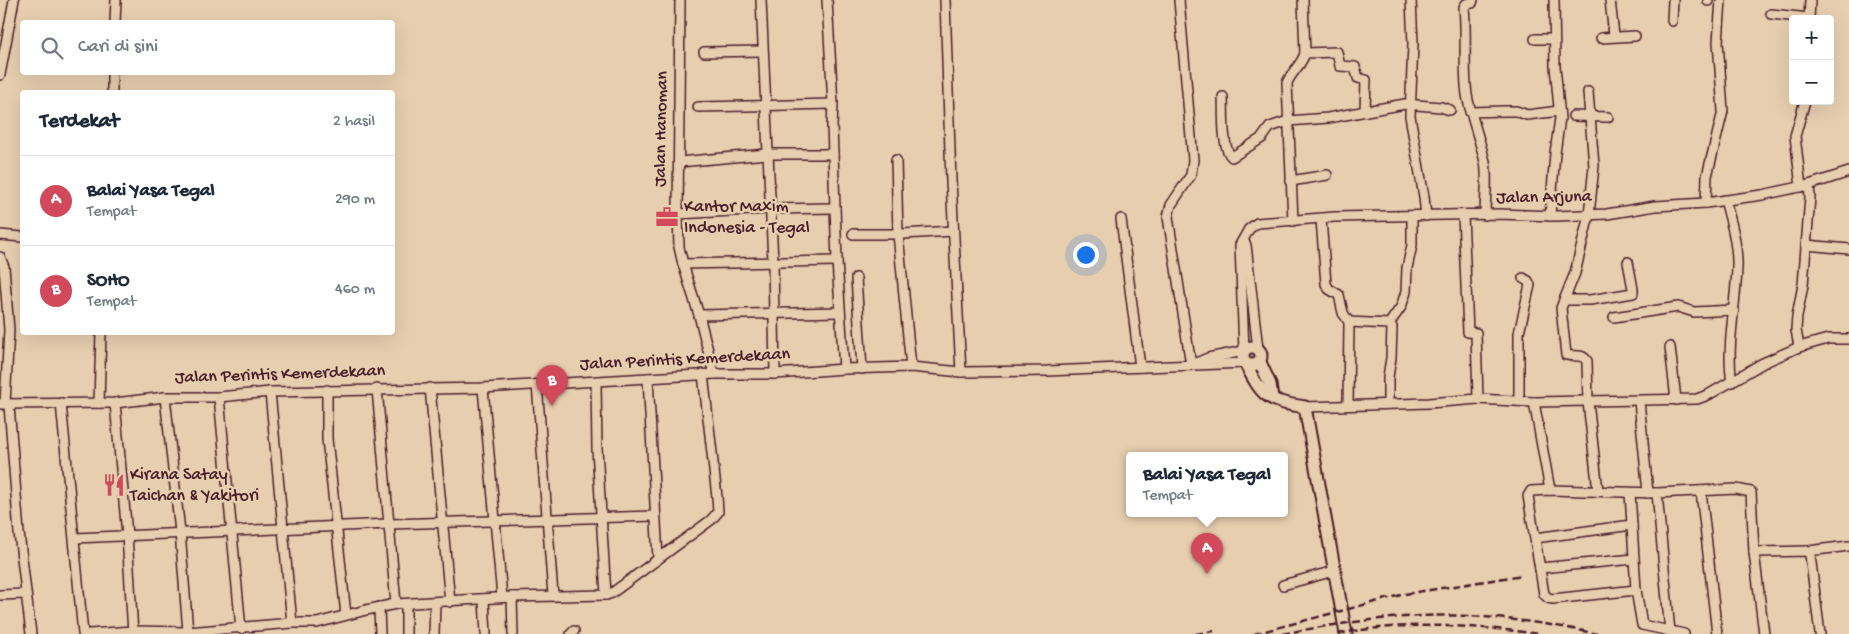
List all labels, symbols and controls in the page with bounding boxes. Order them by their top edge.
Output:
map controls [1789,15,1834,105]
button: + [1789,15,1834,60]
search box [20,20,395,75]
icon: search [38,34,66,62]
text: Cari di sini [78,36,158,59]
button: − [1789,60,1834,105]
street label: Jalan Hanoman [650,70,674,187]
text: Terdekat [40,110,119,135]
text: 2 hasil [333,113,375,132]
text: Balai Yasa Tegal [87,180,215,203]
street label: Jalan Arjuna [1496,187,1593,209]
text: A [51,191,61,210]
text: 290 m [335,191,375,210]
place label: Kantor Maxim Indonesia - Tegal [684,197,810,239]
text: Tempat [87,203,136,222]
office icon: Kantor Maxim Indonesia - Tegal [654,204,680,230]
your location [1073,242,1099,268]
text: SOHO [87,270,130,293]
text: B [52,281,60,300]
text: 460 m [335,281,375,300]
text: Tempat [87,293,136,312]
street label: Jalan Perintis Kemerdekaan [579,344,791,376]
street label: Jalan Perintis Kemerdekaan [174,361,386,389]
pin: B [536,365,568,406]
popup [1126,452,1288,517]
text: Balai Yasa Tegal [1143,464,1271,487]
place label: Kirana Satay Taichan & Yakitori [129,465,259,507]
restaurant icon: Kirana Satay Taichan & Yakitori [101,472,127,498]
text: Tempat [1143,487,1192,506]
pin: A [1191,533,1223,574]

